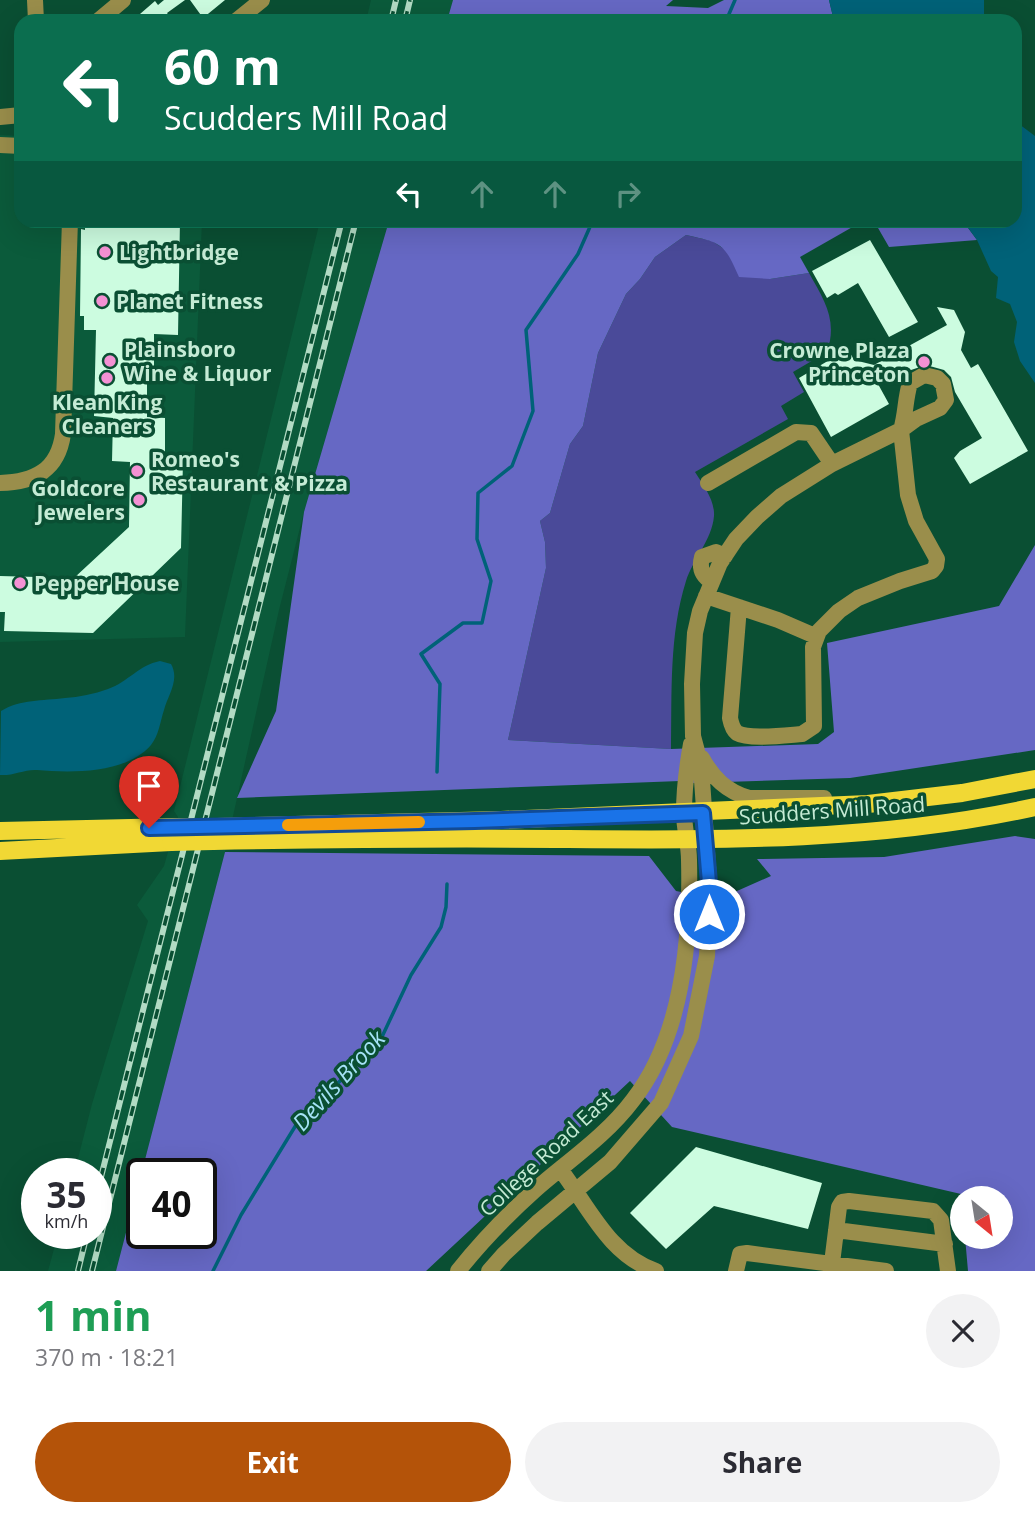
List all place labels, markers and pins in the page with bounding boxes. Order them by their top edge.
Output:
place label: Lightbridge [119,238,239,266]
marker: Lightbridge [97,244,113,260]
place label: Planet Fitness [116,287,263,315]
marker: Planet Fitness [94,293,110,309]
place label: Plainsboro Wine & Liquor [124,335,272,387]
place label: Crowne Plaza Princeton [769,336,910,388]
marker: Plainsboro Wine & Liquor [102,353,118,369]
marker: Crowne Plaza Princeton [916,354,932,370]
marker: Klean King Cleaners [99,370,115,386]
place label: Klean King Cleaners [52,388,162,440]
place label: Romeo's Restaurant & Pizza [151,445,348,497]
marker: Romeo's Restaurant & Pizza [129,463,145,479]
place label: Goldcore Jewelers [31,474,125,526]
marker: Goldcore Jewelers [131,492,147,508]
place label: Pepper House [34,569,179,597]
marker: Pepper House [12,575,28,591]
pin [119,756,179,828]

